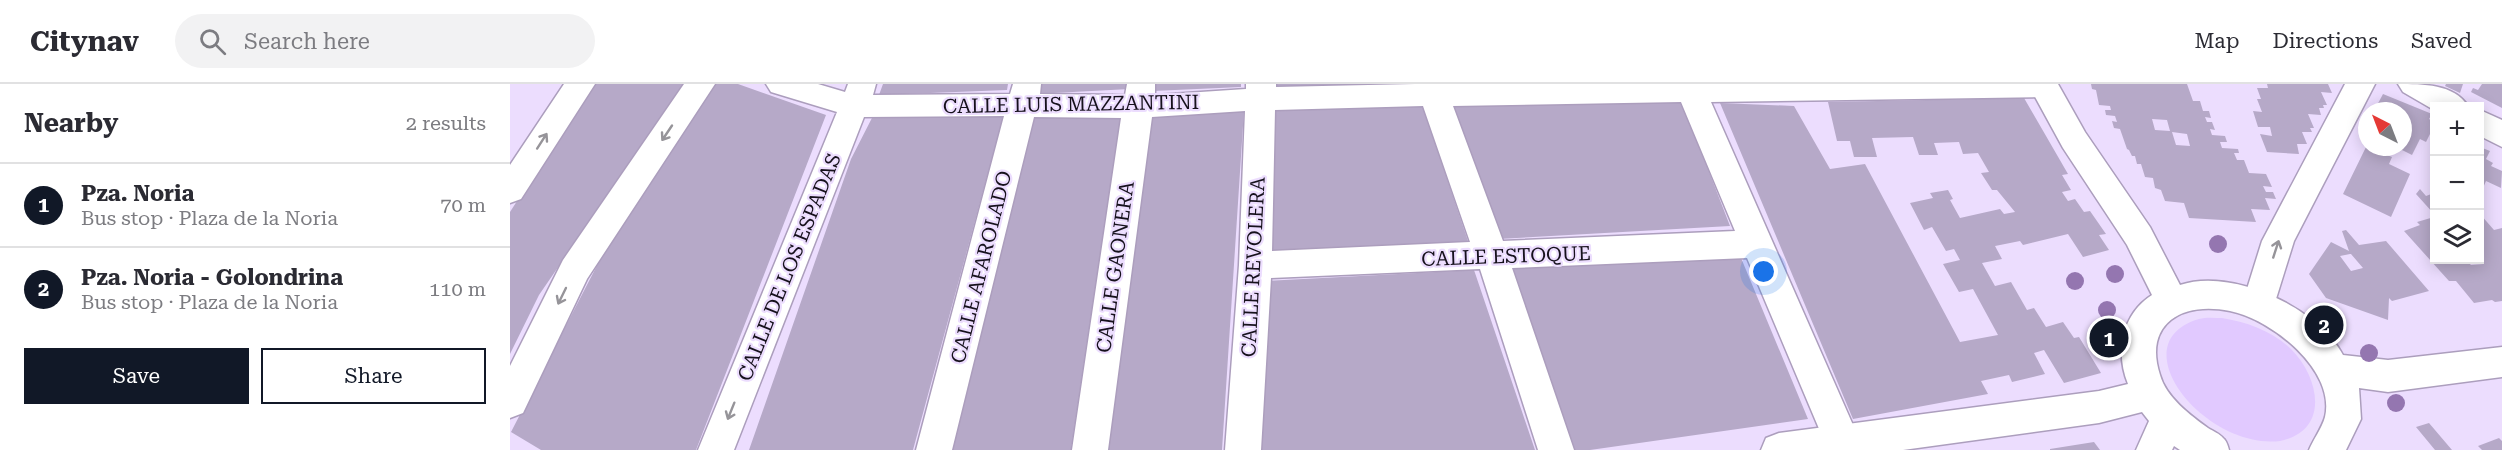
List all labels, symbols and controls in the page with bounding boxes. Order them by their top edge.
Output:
search box [175,14,595,68]
text: Citynav [30,25,139,58]
icon: search [196,25,229,58]
text: Search here [244,29,370,54]
text: Map [2195,29,2239,53]
text: Directions [2272,29,2378,53]
text: Saved [2411,29,2472,53]
street label: CALLE LUIS MAZZANTINI [943,90,1199,118]
north arrow [2358,102,2412,156]
map controls [2430,102,2484,264]
button: + [2430,102,2484,156]
text: Nearby [24,108,118,138]
text: 2 results [406,111,486,135]
one-way arrow [661,124,673,140]
one-way arrow [536,134,548,150]
street label: CALLE DE LOS ESPADAS [732,150,846,384]
button: − [2430,156,2484,210]
street label: CALLE AFAROLADO [945,168,1017,366]
street label: CALLE REVOLERA [1236,176,1270,358]
street label: CALLE GAONERA [1091,180,1139,354]
text: Pza. Noria [81,181,194,206]
text: 1 [38,193,49,217]
text: 70 m [440,193,486,217]
text: Bus stop · Plaza de la Noria [81,206,338,230]
button: layers [2430,210,2484,264]
one-way arrow [2271,240,2282,259]
street label: CALLE ESTOQUE [1421,241,1591,271]
your location [1749,257,1778,286]
text: Pza. Noria - Golondrina [81,265,343,290]
text: 2 [38,277,49,301]
text: 110 m [429,277,486,301]
one-way arrow [556,287,567,305]
text: Bus stop · Plaza de la Noria [81,290,338,314]
pin: 2 [2304,302,2344,348]
pin: 1 [2090,316,2128,360]
button: Save [24,348,249,404]
button: Share [261,348,486,404]
one-way arrow [725,401,736,420]

